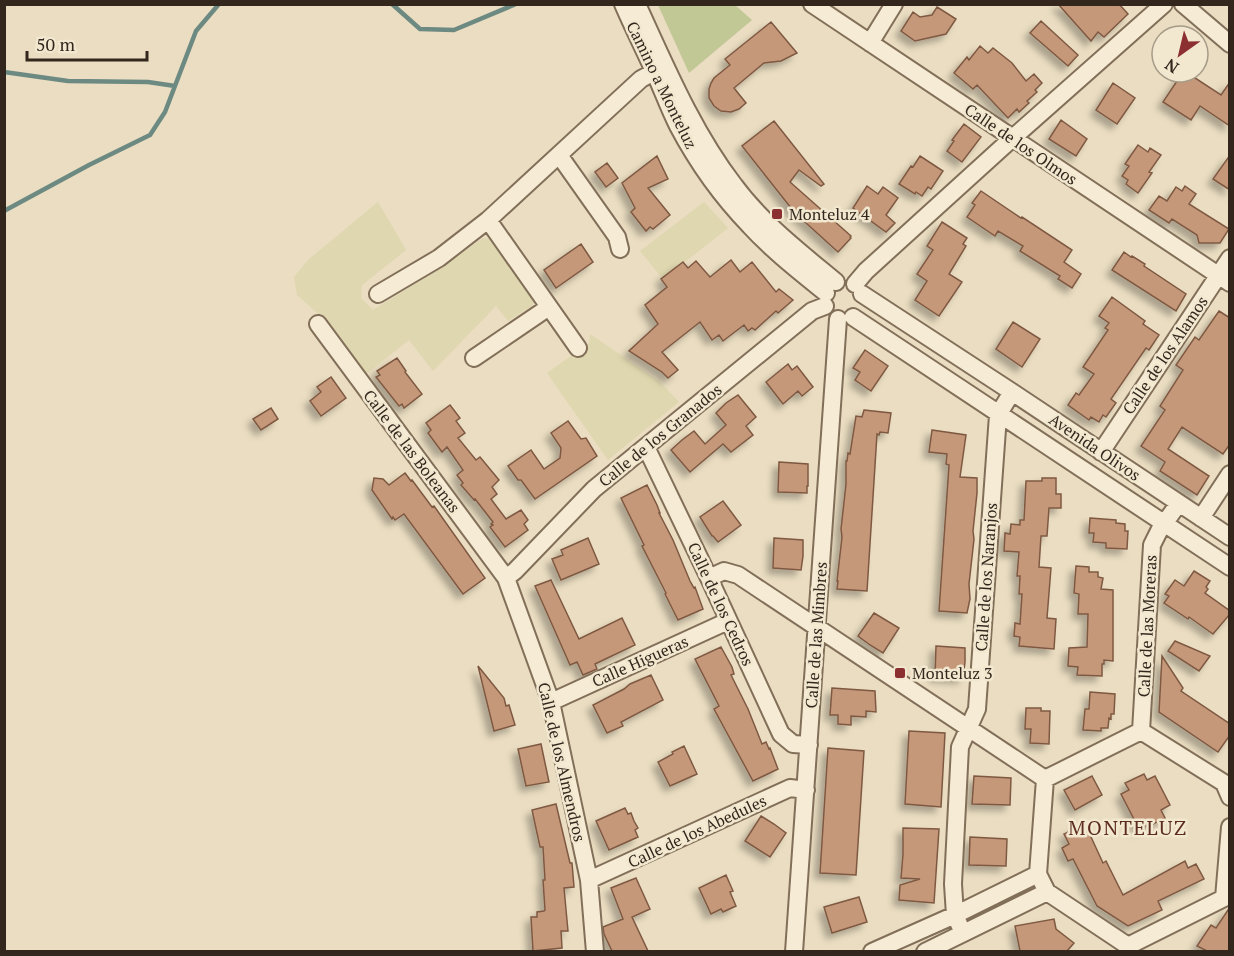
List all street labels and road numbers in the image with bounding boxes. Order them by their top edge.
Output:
street label: Camino a Monteluz [622,18,702,152]
street label: Calle de los Olmos [960,98,1082,190]
street label: Calle de los Alamos [1117,291,1213,419]
street label: Calle de los Granados [594,378,726,492]
street label: Calle de las Boleanas [358,385,466,517]
street label: Avenida Olivos [1045,408,1145,486]
street label: Calle de los Naranjos [970,502,1002,652]
street label: Calle de los Cedros [683,539,759,669]
street label: Calle de las Moreras [1132,554,1162,698]
street label: Calle de las Mimbres [800,561,832,709]
street label: Calle Higueras [588,630,692,692]
street label: Calle de los Almendros [533,680,591,844]
street label: Calle de los Abedules [624,789,770,873]

